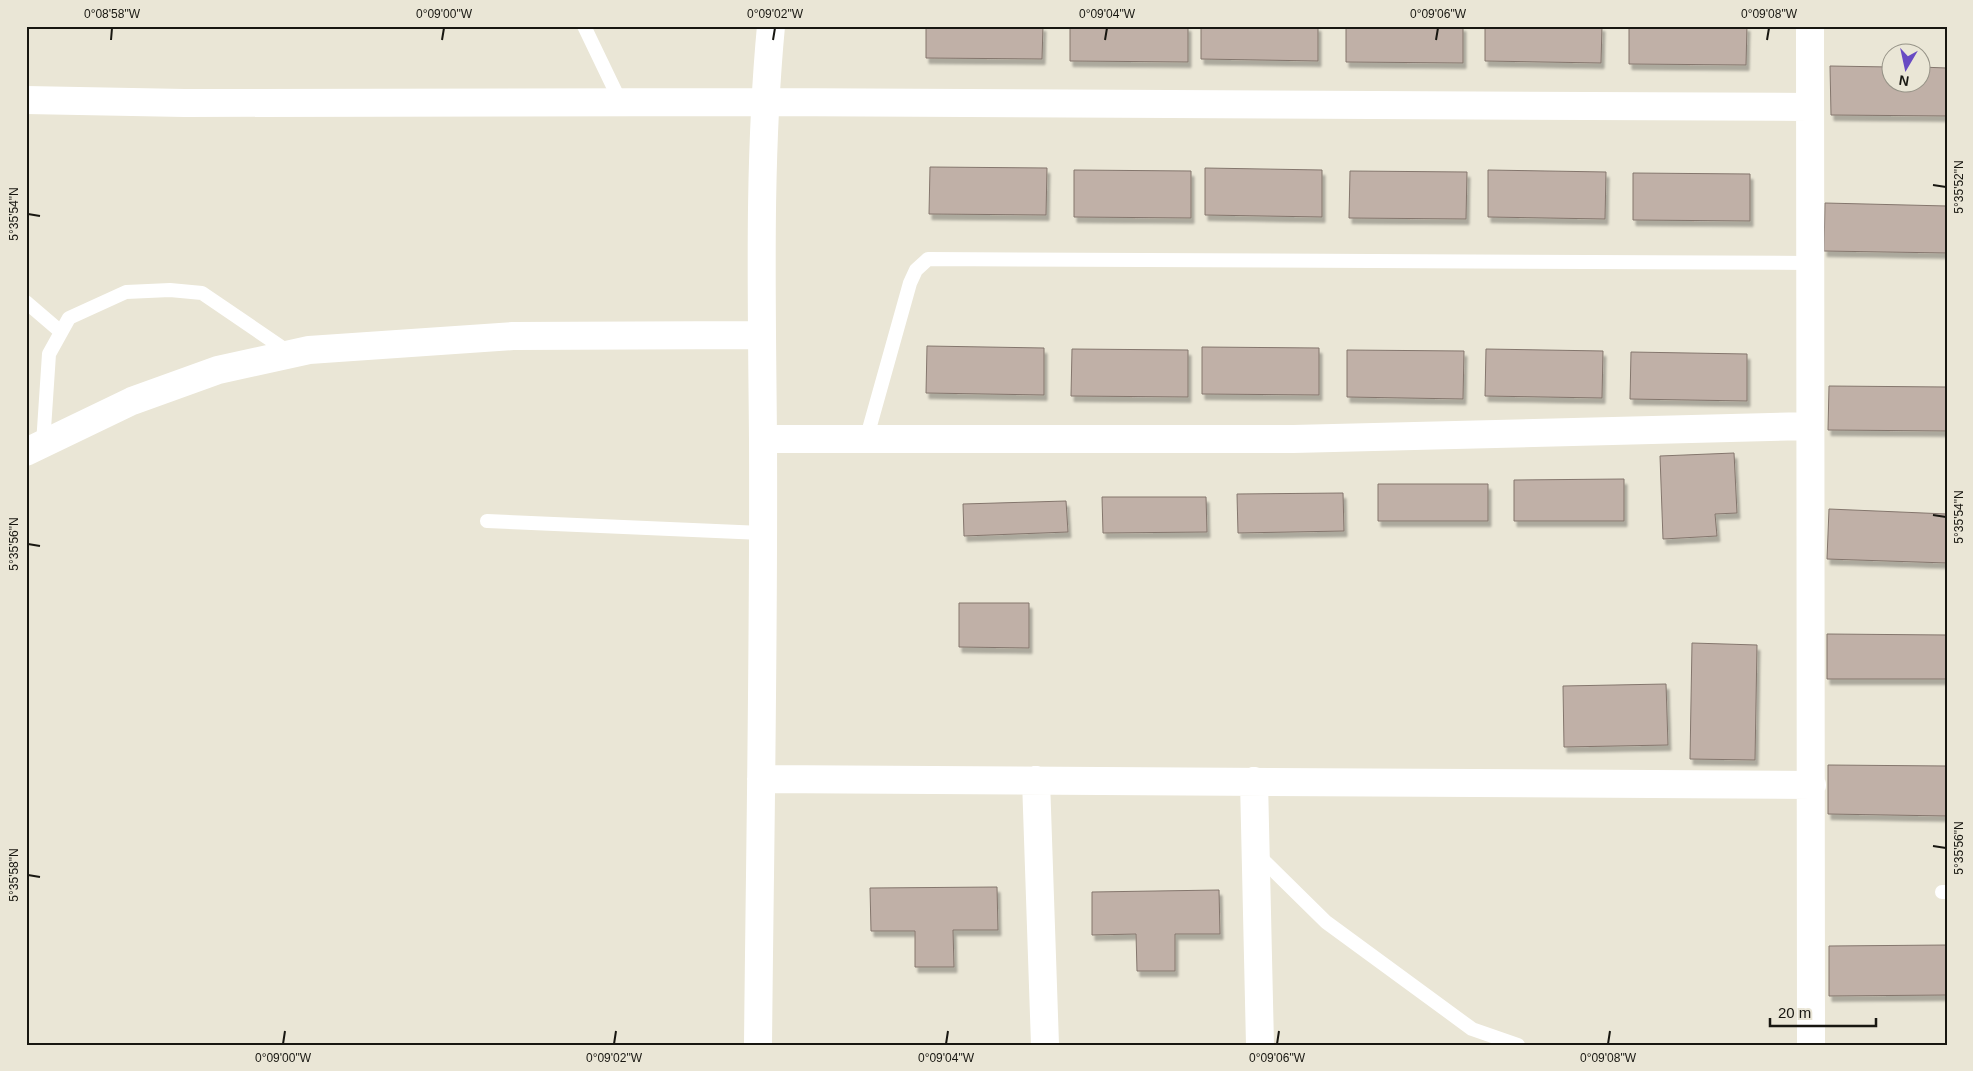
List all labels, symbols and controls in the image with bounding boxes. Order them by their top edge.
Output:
text: 0°08'58"W [84,7,141,21]
text: 0°09'00"W [416,7,473,21]
text: 0°09'02"W [747,7,804,21]
text: 0°09'04"W [1079,7,1136,21]
text: 0°09'06"W [1410,7,1467,21]
text: 0°09'08"W [1741,7,1798,21]
north arrow [1880,42,1930,92]
text: N [1898,72,1910,90]
text: 5°35'52"N [1952,160,1966,214]
text: 5°35'54"N [7,187,21,241]
text: 5°35'54"N [1952,490,1966,544]
text: 5°35'56"N [7,517,21,571]
text: 5°35'56"N [1952,821,1966,875]
text: 5°35'58"N [7,848,21,902]
scale bar [1770,996,1877,1028]
text: 20 m [1778,1004,1811,1021]
text: 0°09'00"W [255,1051,312,1065]
text: 0°09'02"W [586,1051,643,1065]
text: 0°09'04"W [918,1051,975,1065]
text: 0°09'06"W [1249,1051,1306,1065]
text: 0°09'08"W [1580,1051,1637,1065]

